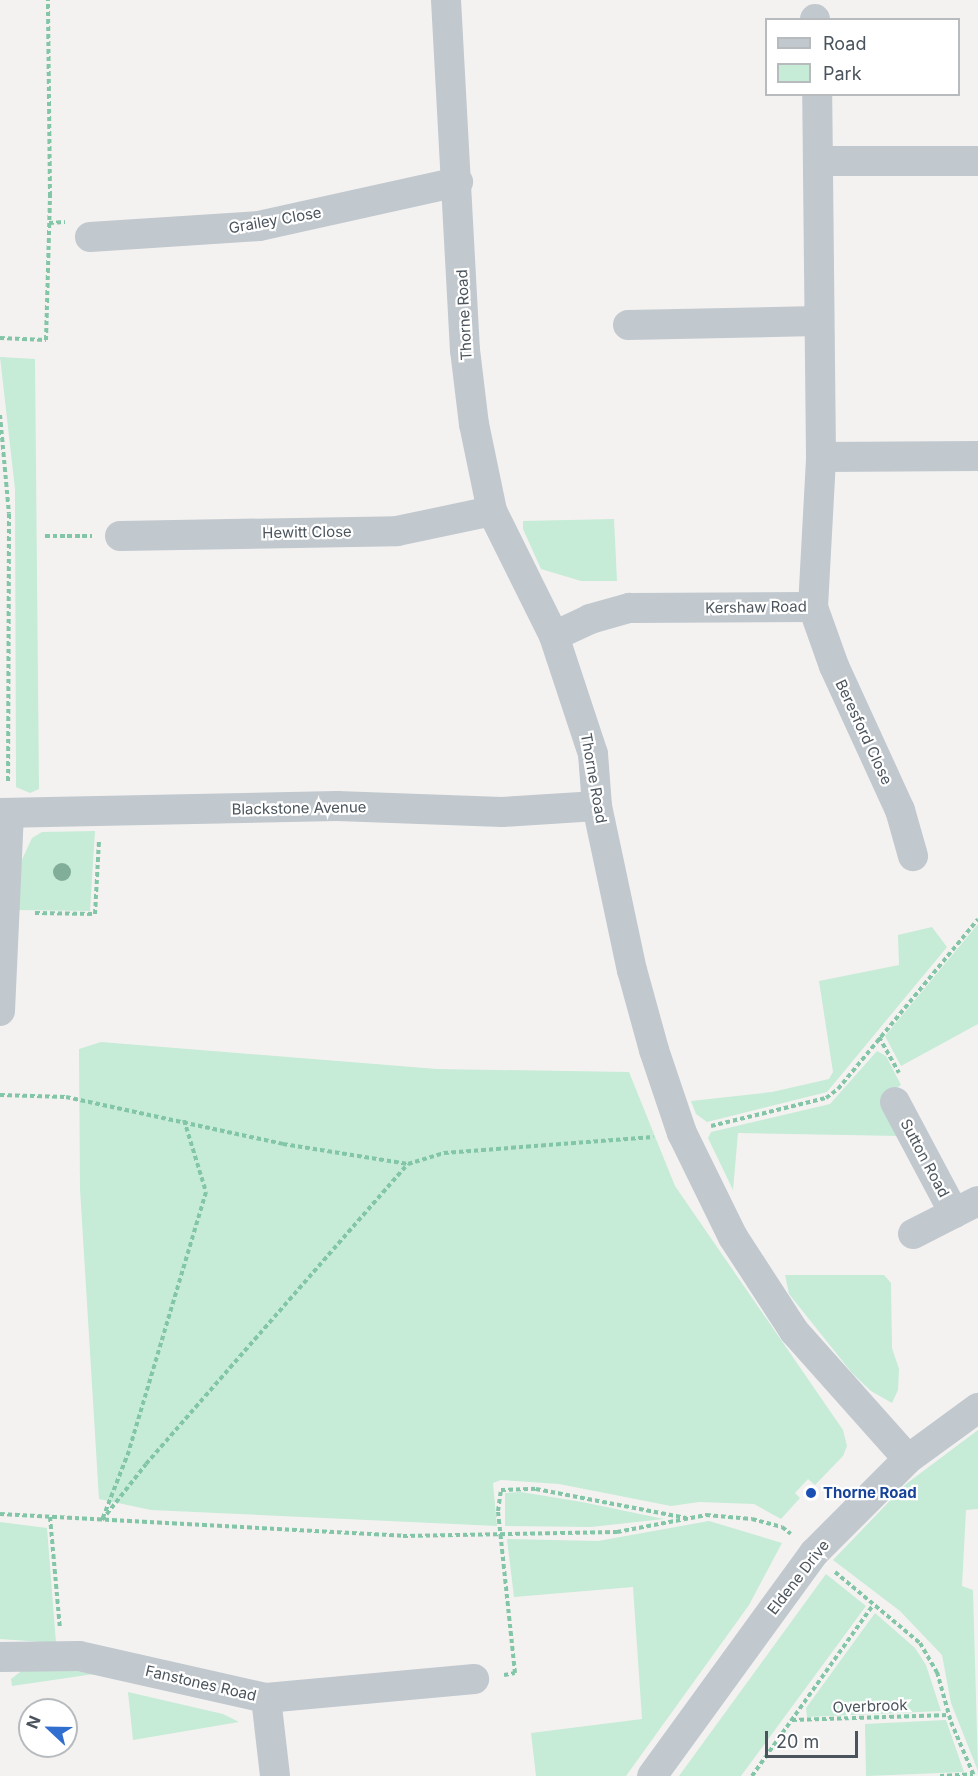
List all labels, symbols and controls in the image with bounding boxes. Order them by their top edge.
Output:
legend [765,18,960,96]
text: Road [823,33,866,54]
text: Park [823,63,862,84]
street label: Grailey Close [227,203,323,237]
street label: Thorne Road [453,269,475,361]
street label: Hewitt Close [262,522,352,542]
street label: Kershaw Road [705,597,807,617]
street label: Beresford Close [832,677,896,787]
street label: Thorne Road [577,731,611,825]
street label: Blackstone Avenue [231,798,367,818]
street label: Sutton Road [897,1116,953,1200]
place label: Thorne Road [823,1484,917,1502]
marker: Thorne Road [804,1486,818,1500]
street label: Eldene Drive [763,1536,833,1618]
street label: Fanstones Road [144,1661,258,1705]
street label: Overbrook [832,1696,908,1716]
north arrow [18,1698,78,1758]
text: N [22,1713,45,1731]
scale bar [768,1719,861,1757]
text: 20 m [776,1731,819,1752]

